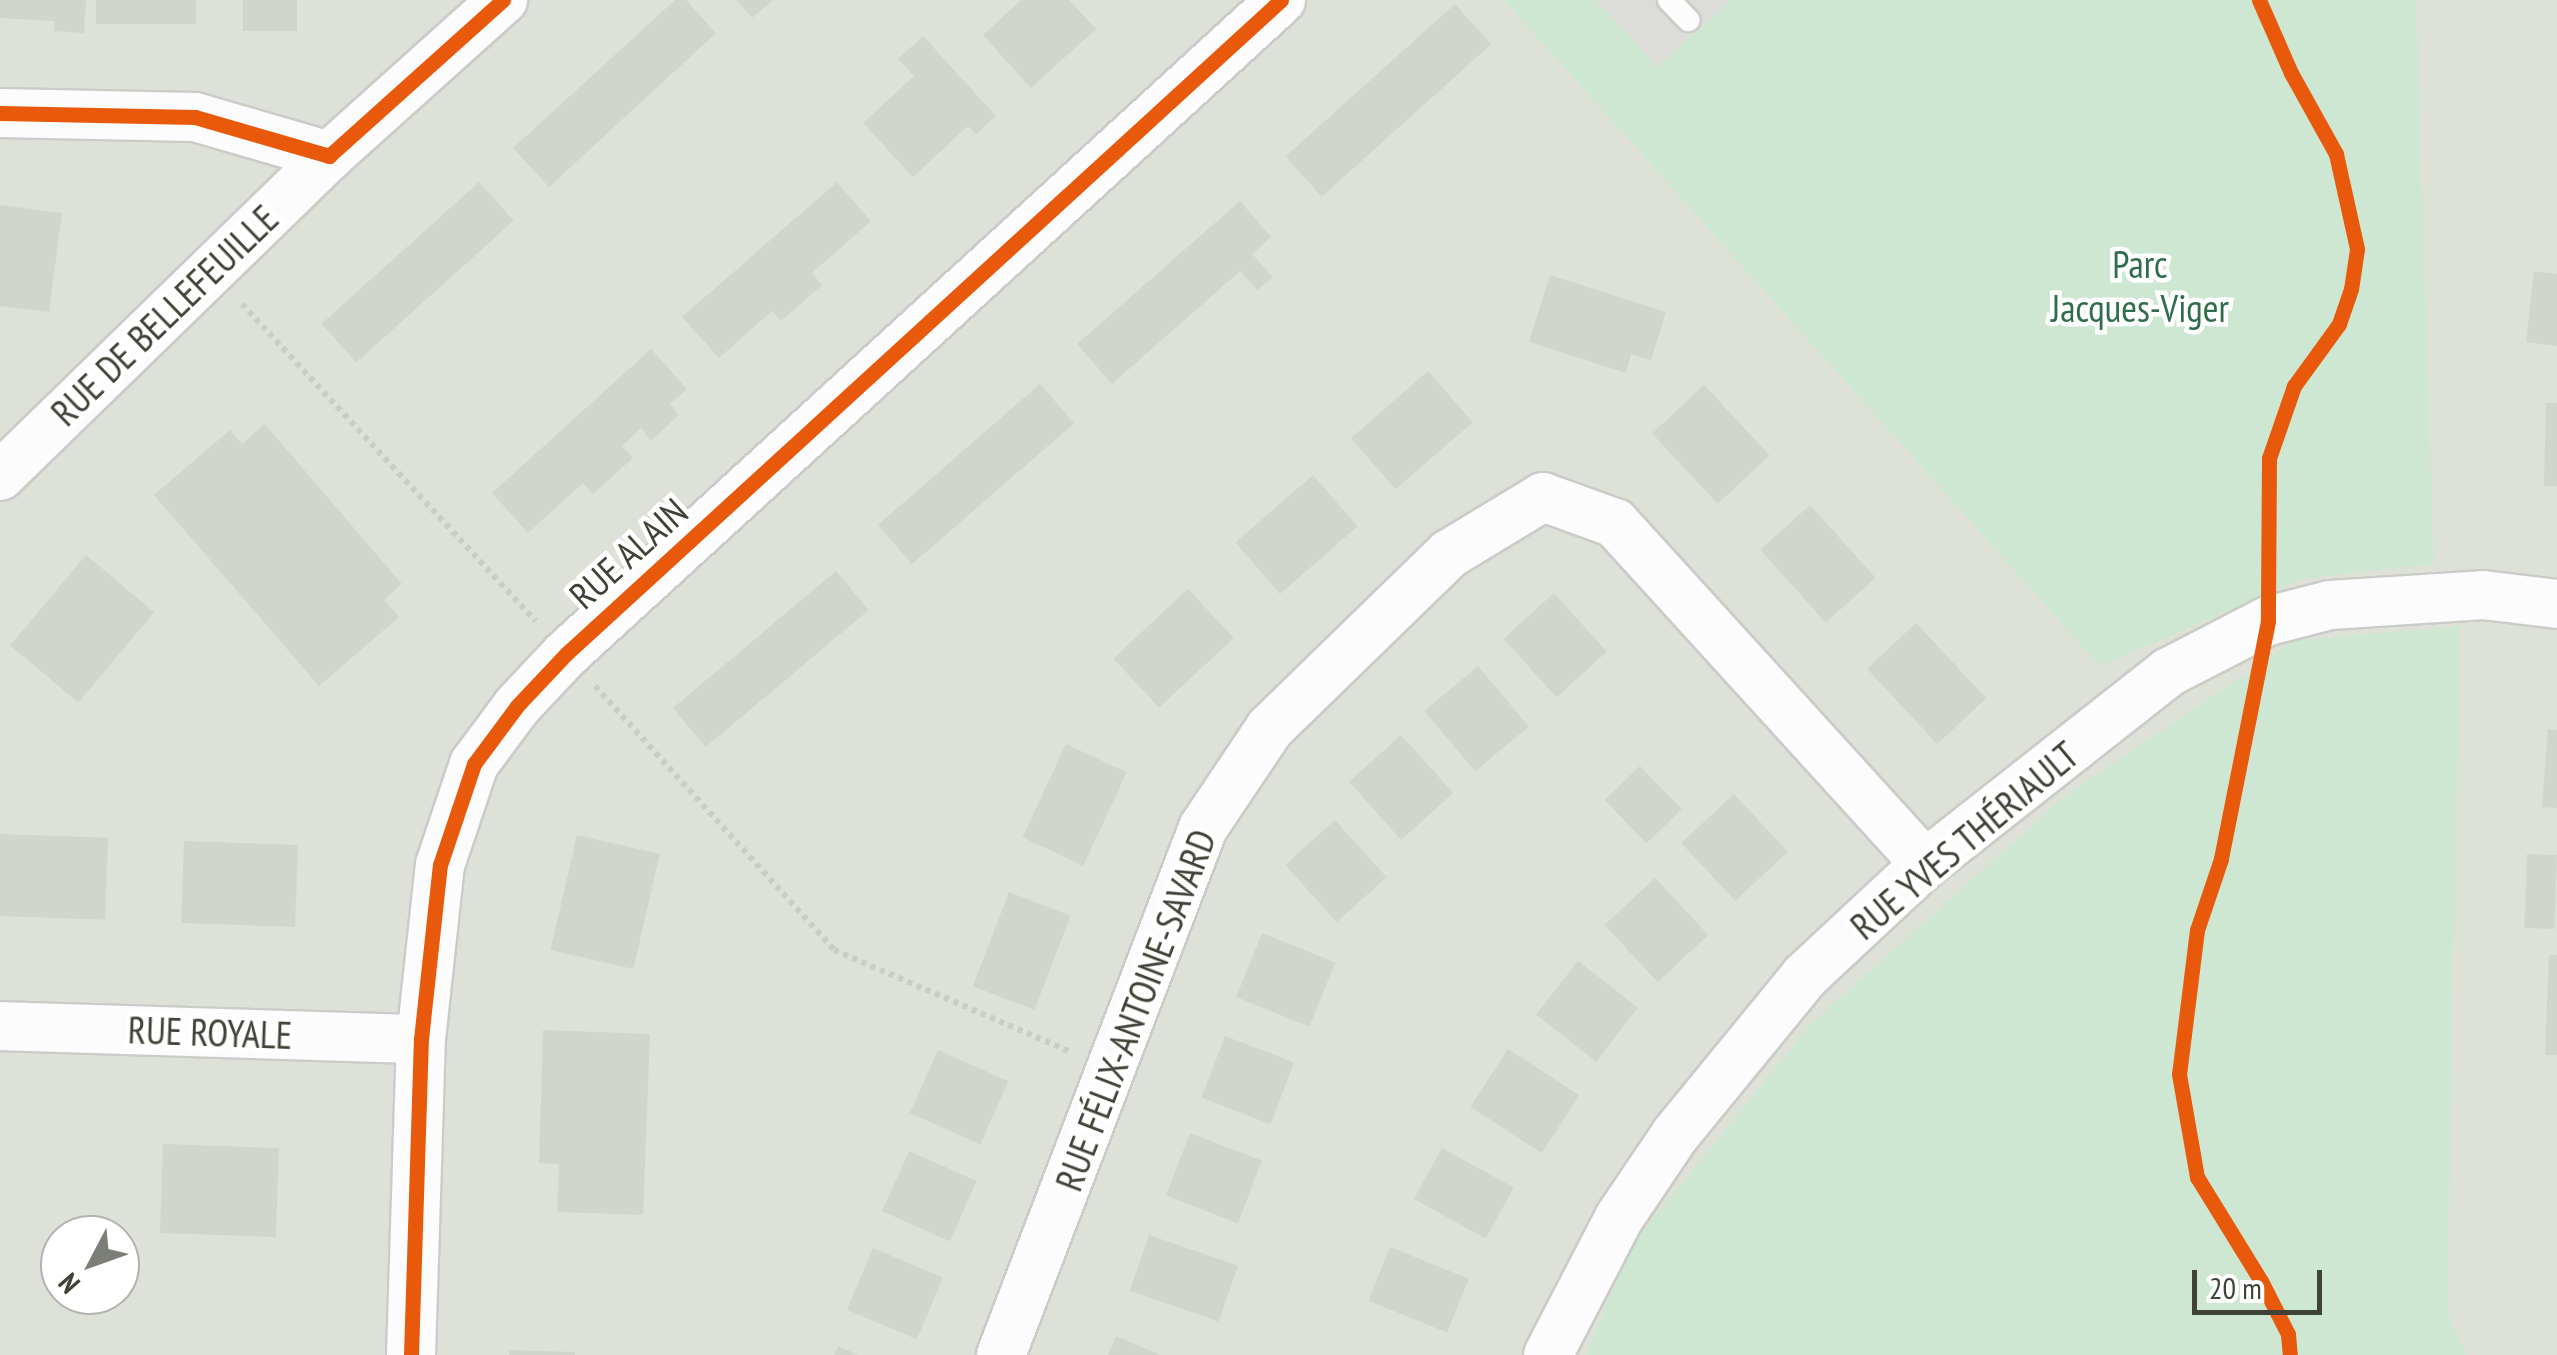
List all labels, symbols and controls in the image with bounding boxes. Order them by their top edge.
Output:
street label: RUE DE BELLEFEUILLE [41,195,287,435]
park label: Parc Jacques-Viger [2051,241,2229,330]
street label: RUE ALAIN [559,488,697,618]
street label: RUE YVES THÉRIAULT [1840,731,2088,949]
street label: RUE FÉLIX-ANTOINE-SAVARD [1045,823,1225,1197]
street label: RUE ROYALE [127,1006,293,1058]
north arrow [40,1215,140,1315]
scale bar [2197,1250,2327,1312]
text: N [50,1266,87,1302]
text: 20 m [2209,1268,2262,1307]

